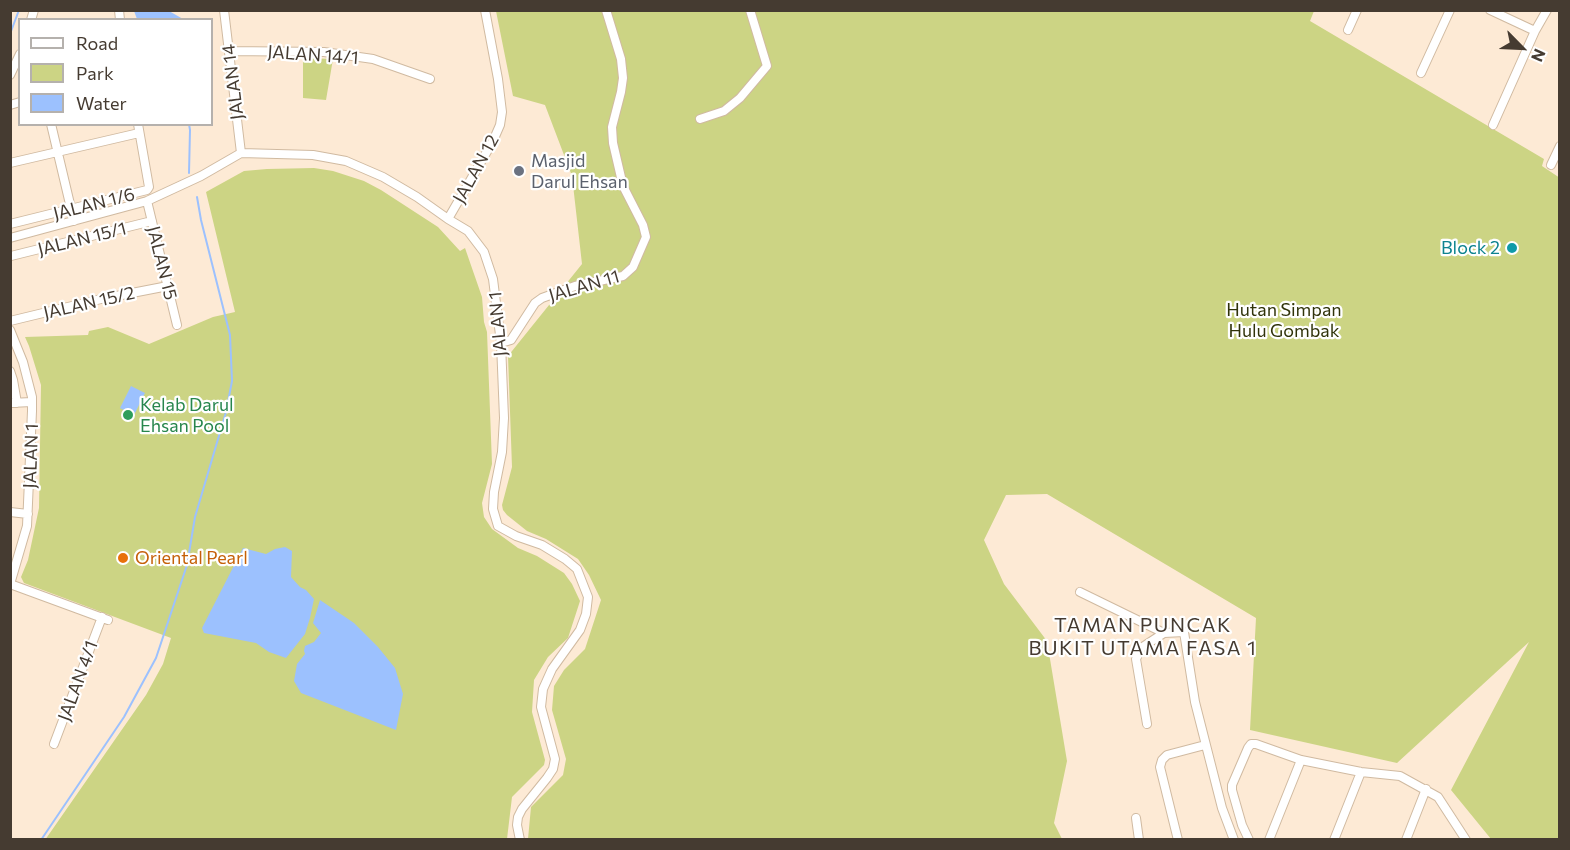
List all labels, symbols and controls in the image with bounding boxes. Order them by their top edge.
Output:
legend [18,18,213,126]
north arrow [1492,18,1552,78]
text: Road [76,32,118,54]
street label: JALAN 14/1 [267,41,359,69]
street label: JALAN 14 [218,43,248,121]
text: N [1528,46,1550,65]
text: Park [76,62,114,84]
text: Water [76,92,127,114]
street label: JALAN 12 [448,131,504,207]
place label: Masjid Darul Ehsan [531,150,628,192]
marker: Masjid Darul Ehsan [512,164,526,178]
street label: JALAN 1/6 [51,183,137,225]
street label: JALAN 15/1 [35,218,129,260]
street label: JALAN 15 [142,224,182,302]
place label: Block 2 [1441,237,1500,259]
marker: Block 2 [1505,241,1519,255]
street label: JALAN 11 [546,266,622,306]
street label: JALAN 15/2 [41,282,137,324]
street label: JALAN 1 [484,291,512,357]
park label: Hutan Simpan Hulu Gombak [1226,299,1342,342]
place label: Kelab Darul Ehsan Pool [140,394,234,436]
marker: Kelab Darul Ehsan Pool [121,408,135,422]
street label: JALAN 1 [19,423,43,489]
place label: Oriental Pearl [135,547,248,569]
marker: Oriental Pearl [116,551,130,565]
district label: TAMAN PUNCAK BUKIT UTAMA FASA 1 [1029,613,1257,660]
street label: JALAN 4/1 [54,638,102,724]

